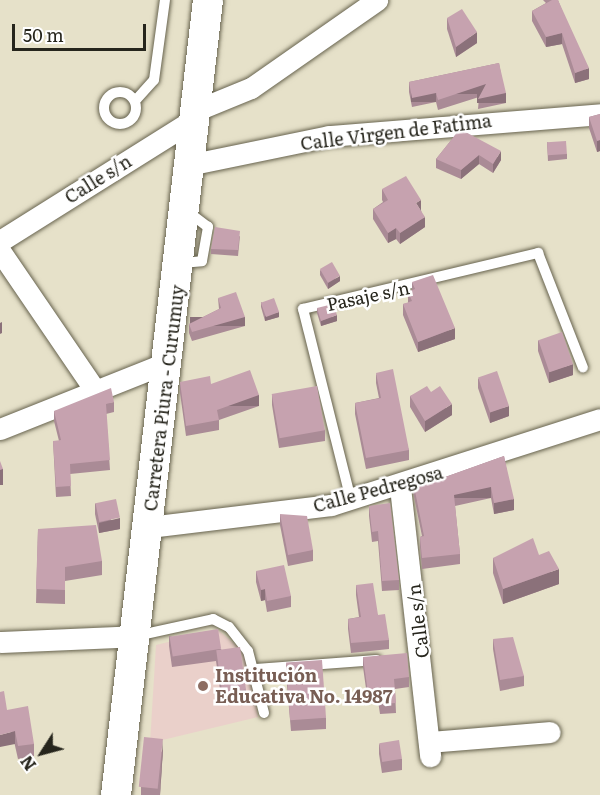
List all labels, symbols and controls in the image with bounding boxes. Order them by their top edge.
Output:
scale bar [15,12,148,50]
text: 50 m [23,21,64,48]
street label: Calle Virgen de Fatima [299,110,493,154]
street label: Calle s/n [61,150,135,208]
street label: Pasaje s/n [325,277,411,315]
street label: Carretera Piura - Curumuy [139,284,189,512]
street label: Calle Pedregosa [311,461,445,517]
street label: Calle s/n [403,583,433,659]
place label: Institución Educativa No. 14987 [215,665,392,708]
marker: Institución Educativa No. 14987 [196,679,210,693]
north arrow [12,723,72,783]
text: N [14,751,41,776]

